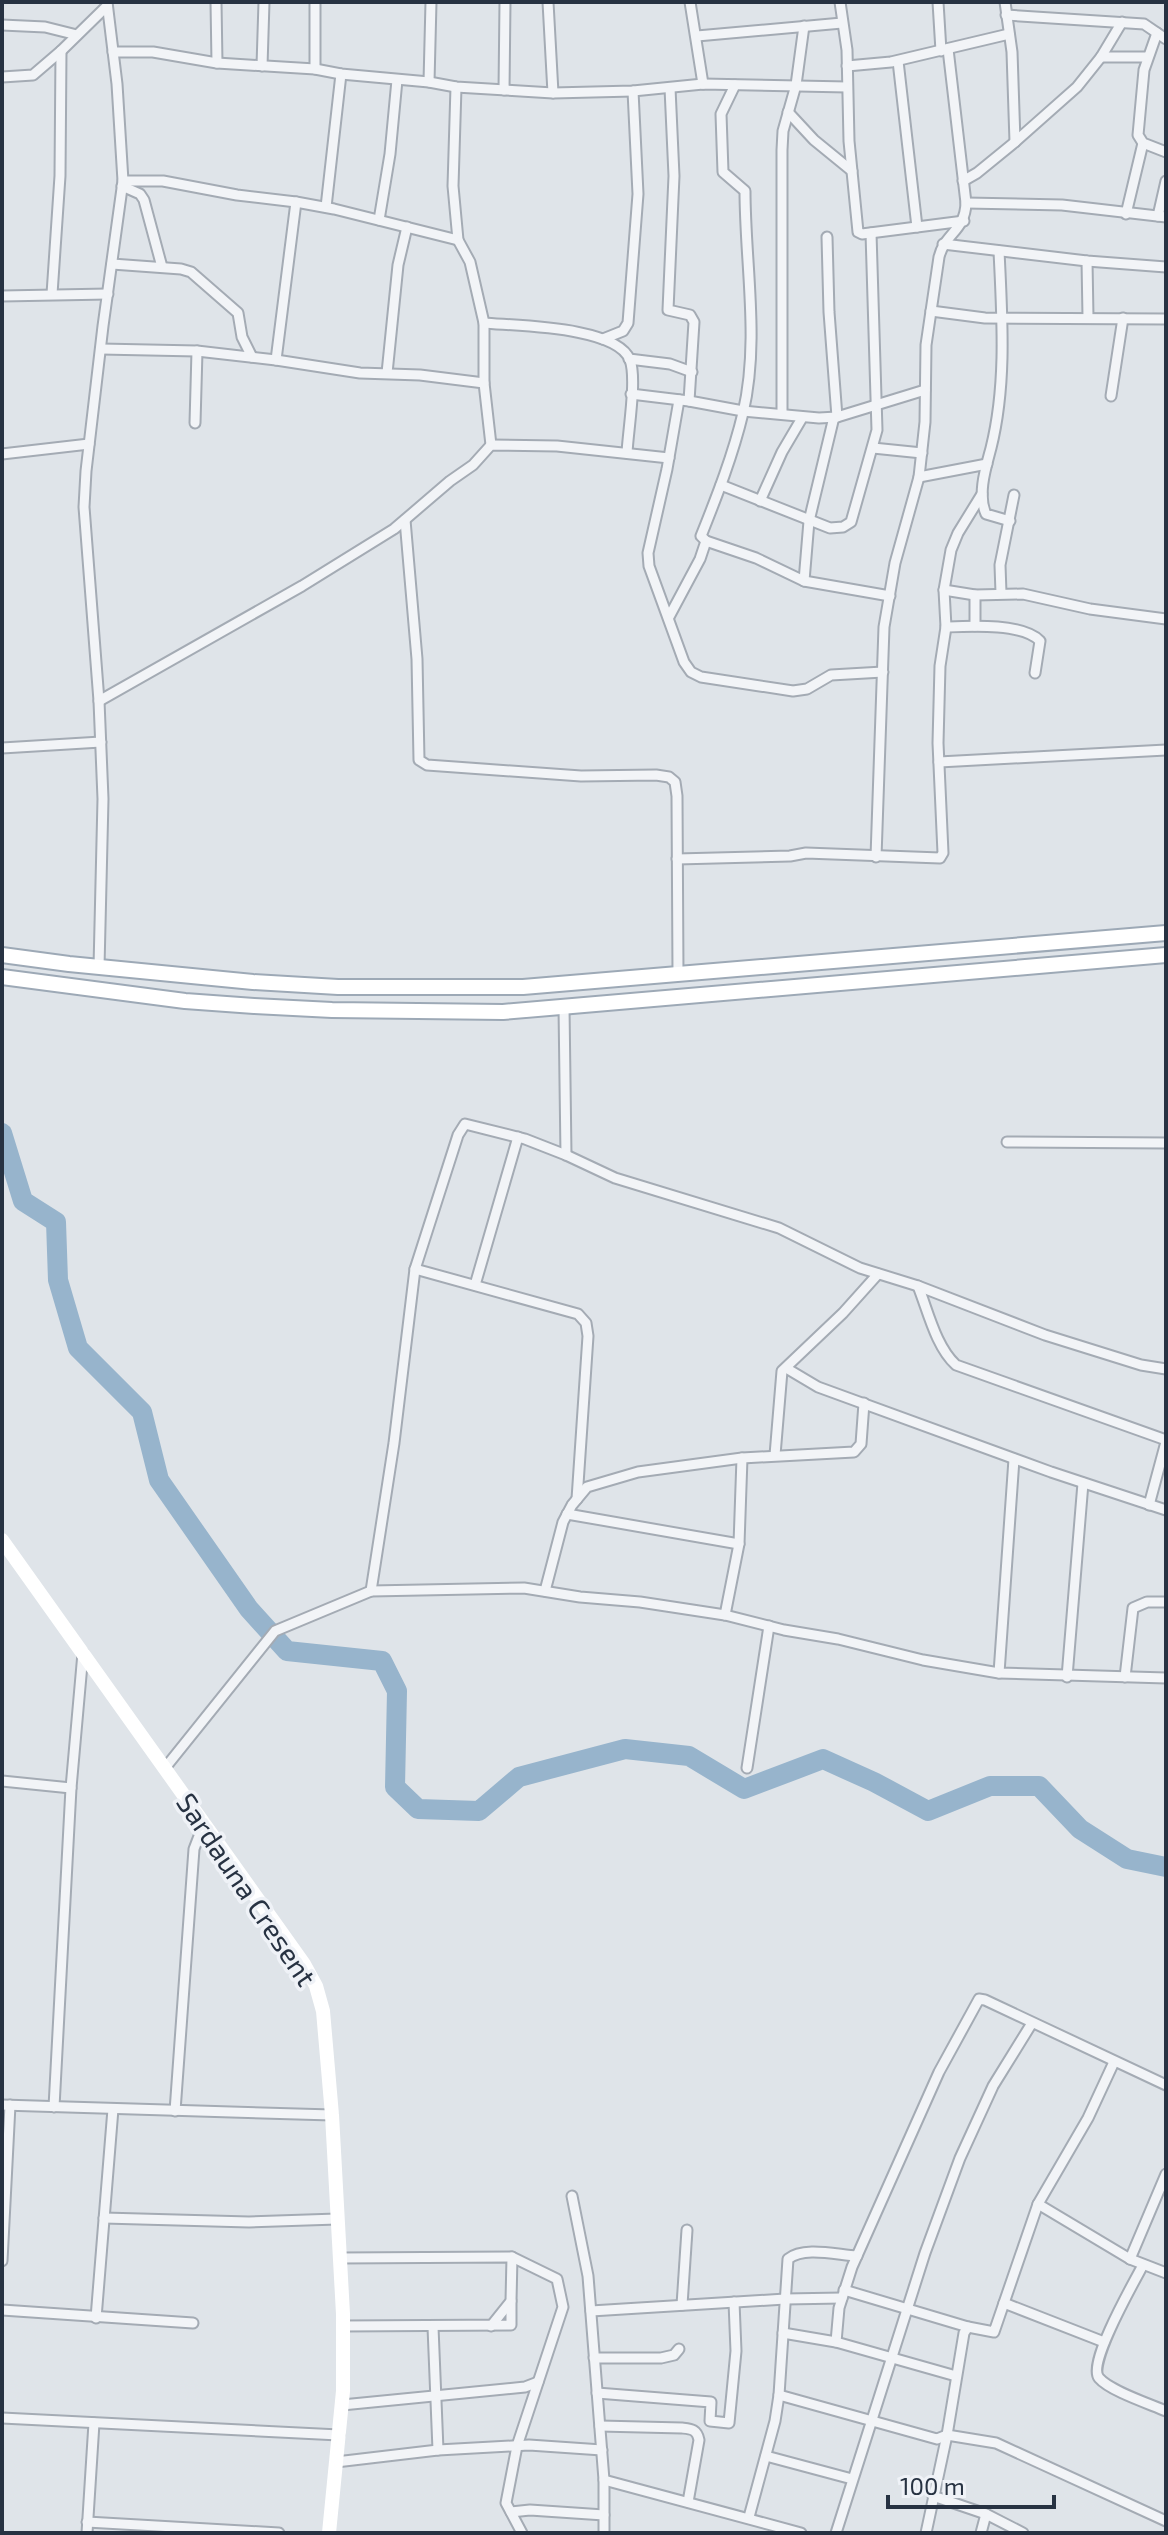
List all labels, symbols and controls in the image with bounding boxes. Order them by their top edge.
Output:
street label: Sardauna Cresent [170,1786,324,1992]
scale bar [888,2459,1054,2509]
text: 100 m [900,2471,965,2500]

